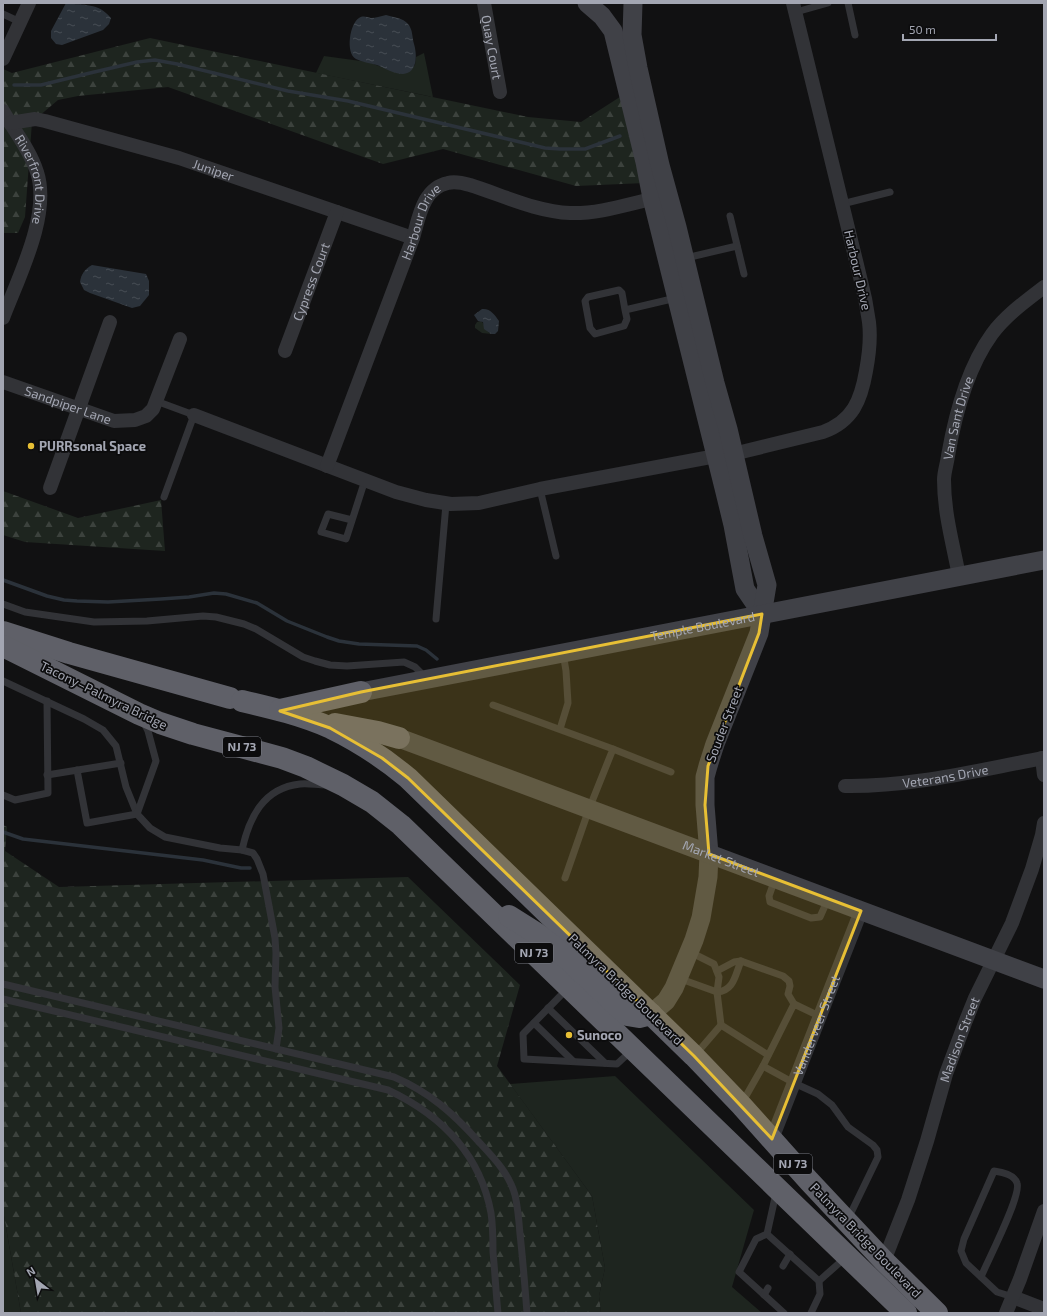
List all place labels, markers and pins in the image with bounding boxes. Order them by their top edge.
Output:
place label: PURRsonal Space [39,438,146,454]
marker: PURRsonal Space [26,441,36,451]
place label: Sunoco [577,1027,622,1043]
marker: Sunoco [564,1030,574,1040]

